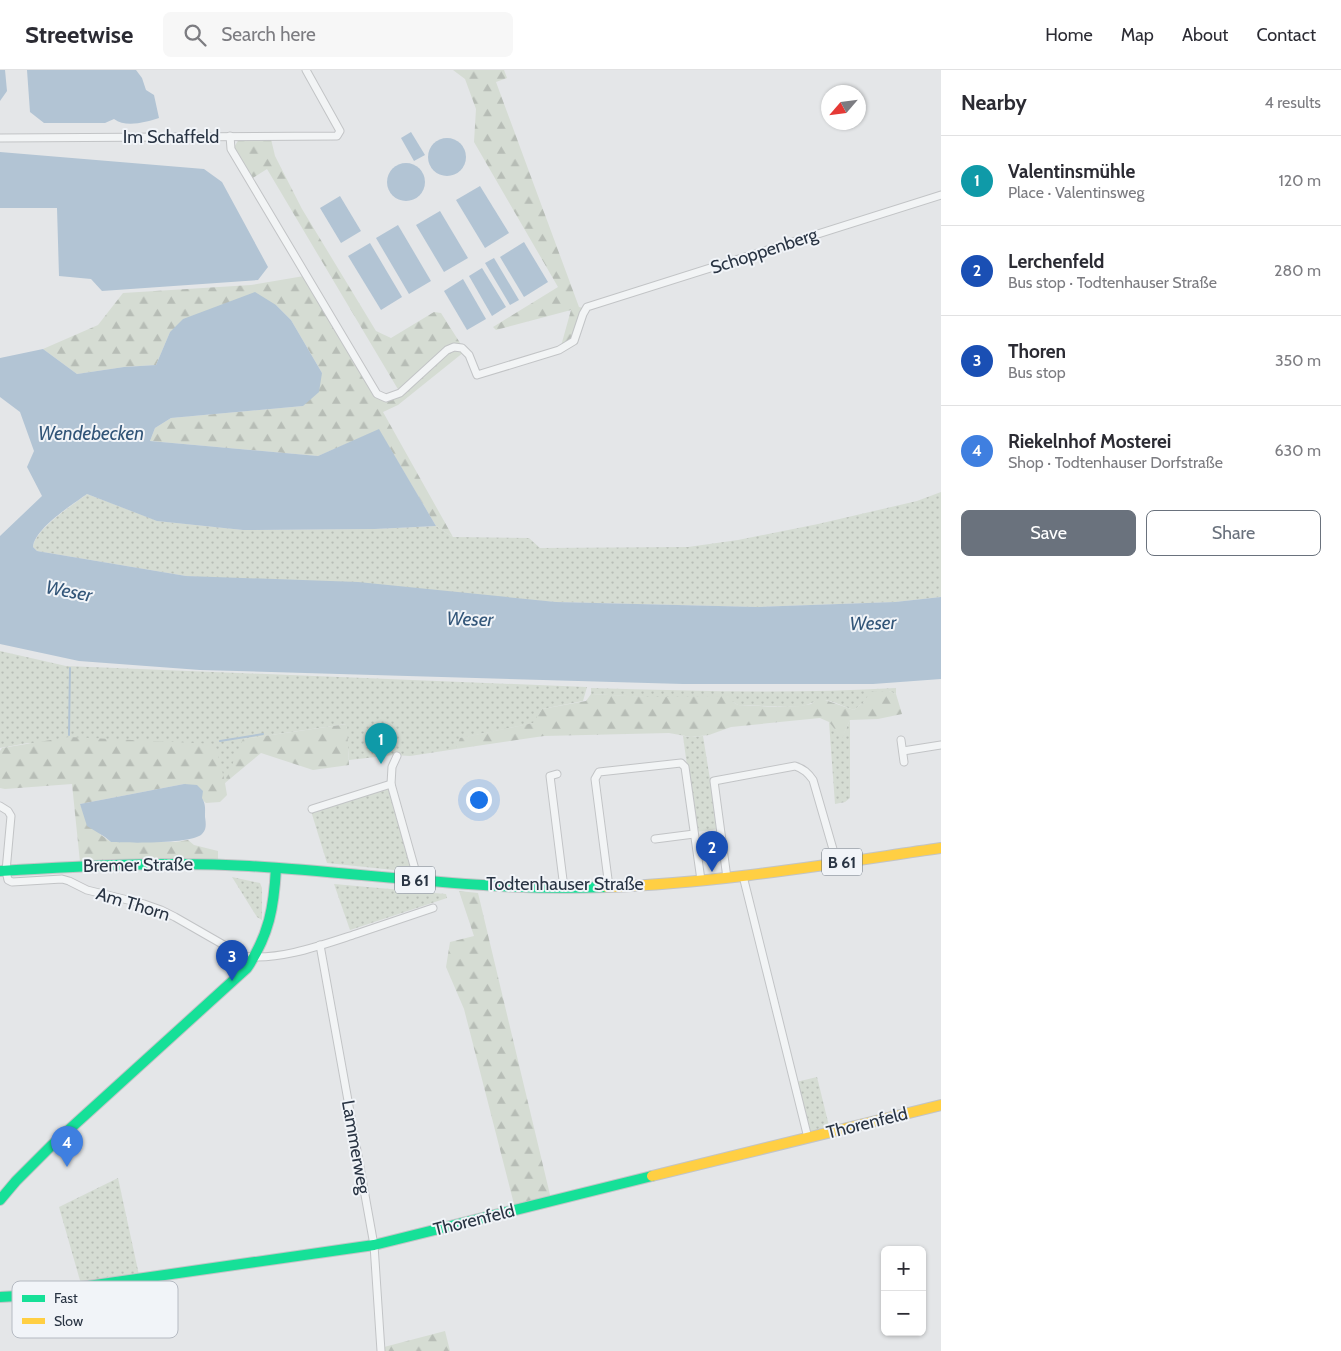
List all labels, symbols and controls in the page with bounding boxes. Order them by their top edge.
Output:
search box [163,12,513,57]
text: Streetwise [25,20,133,49]
icon: search [181,21,209,49]
text: Search here [221,23,316,46]
text: Home [1045,24,1093,46]
text: Map [1121,24,1154,46]
text: About [1182,24,1228,46]
text: Contact [1256,24,1316,46]
north arrow [821,85,866,130]
text: Nearby [961,90,1027,115]
text: 4 results [1264,93,1321,112]
street label: Im Schaffeld [123,126,219,148]
text: Valentinsmühle [1008,160,1135,183]
text: 1 [974,171,980,190]
text: 120 m [1279,171,1321,190]
text: Place · Valentinsweg [1008,183,1144,202]
street label: Schoppenberg [708,223,821,279]
text: Lerchenfeld [1008,250,1104,273]
text: 2 [973,261,981,280]
text: 280 m [1274,261,1321,280]
text: Bus stop · Todtenhauser Straße [1008,273,1217,292]
text: Thoren [1008,340,1066,363]
text: 3 [973,351,981,370]
text: 350 m [1275,351,1321,370]
text: Bus stop [1008,363,1066,382]
water label: Wendebecken [38,422,144,445]
text: Riekelnhof Mosterei [1008,430,1171,453]
text: 4 [972,441,982,460]
text: 630 m [1274,441,1321,460]
text: Shop · Todtenhauser Dorfstraße [1008,453,1223,472]
button: Save [961,510,1136,556]
button: Share [1146,510,1321,556]
water label: Weser [44,575,95,607]
water label: Weser [446,607,495,631]
water label: Weser [849,611,898,635]
pin: 1 [365,723,397,764]
your location [466,787,492,813]
pin: 2 [696,831,728,872]
road number: B 61 [822,849,862,876]
street label: Bremer Straße [83,853,193,877]
road number: B 61 [395,866,435,894]
street label: Todtenhauser Straße [486,873,644,895]
street label: Am Thorn [94,882,172,926]
pin: 3 [216,940,248,981]
street label: Lammerweg [337,1098,375,1197]
street label: Thorenfeld [824,1102,910,1144]
pin: 4 [51,1126,83,1167]
street label: Thorenfeld [431,1199,517,1241]
map controls [881,1246,926,1336]
button: + [881,1246,926,1291]
legend [12,1281,178,1338]
text: Fast [54,1289,78,1307]
button: − [881,1291,926,1336]
text: Slow [54,1312,83,1330]

